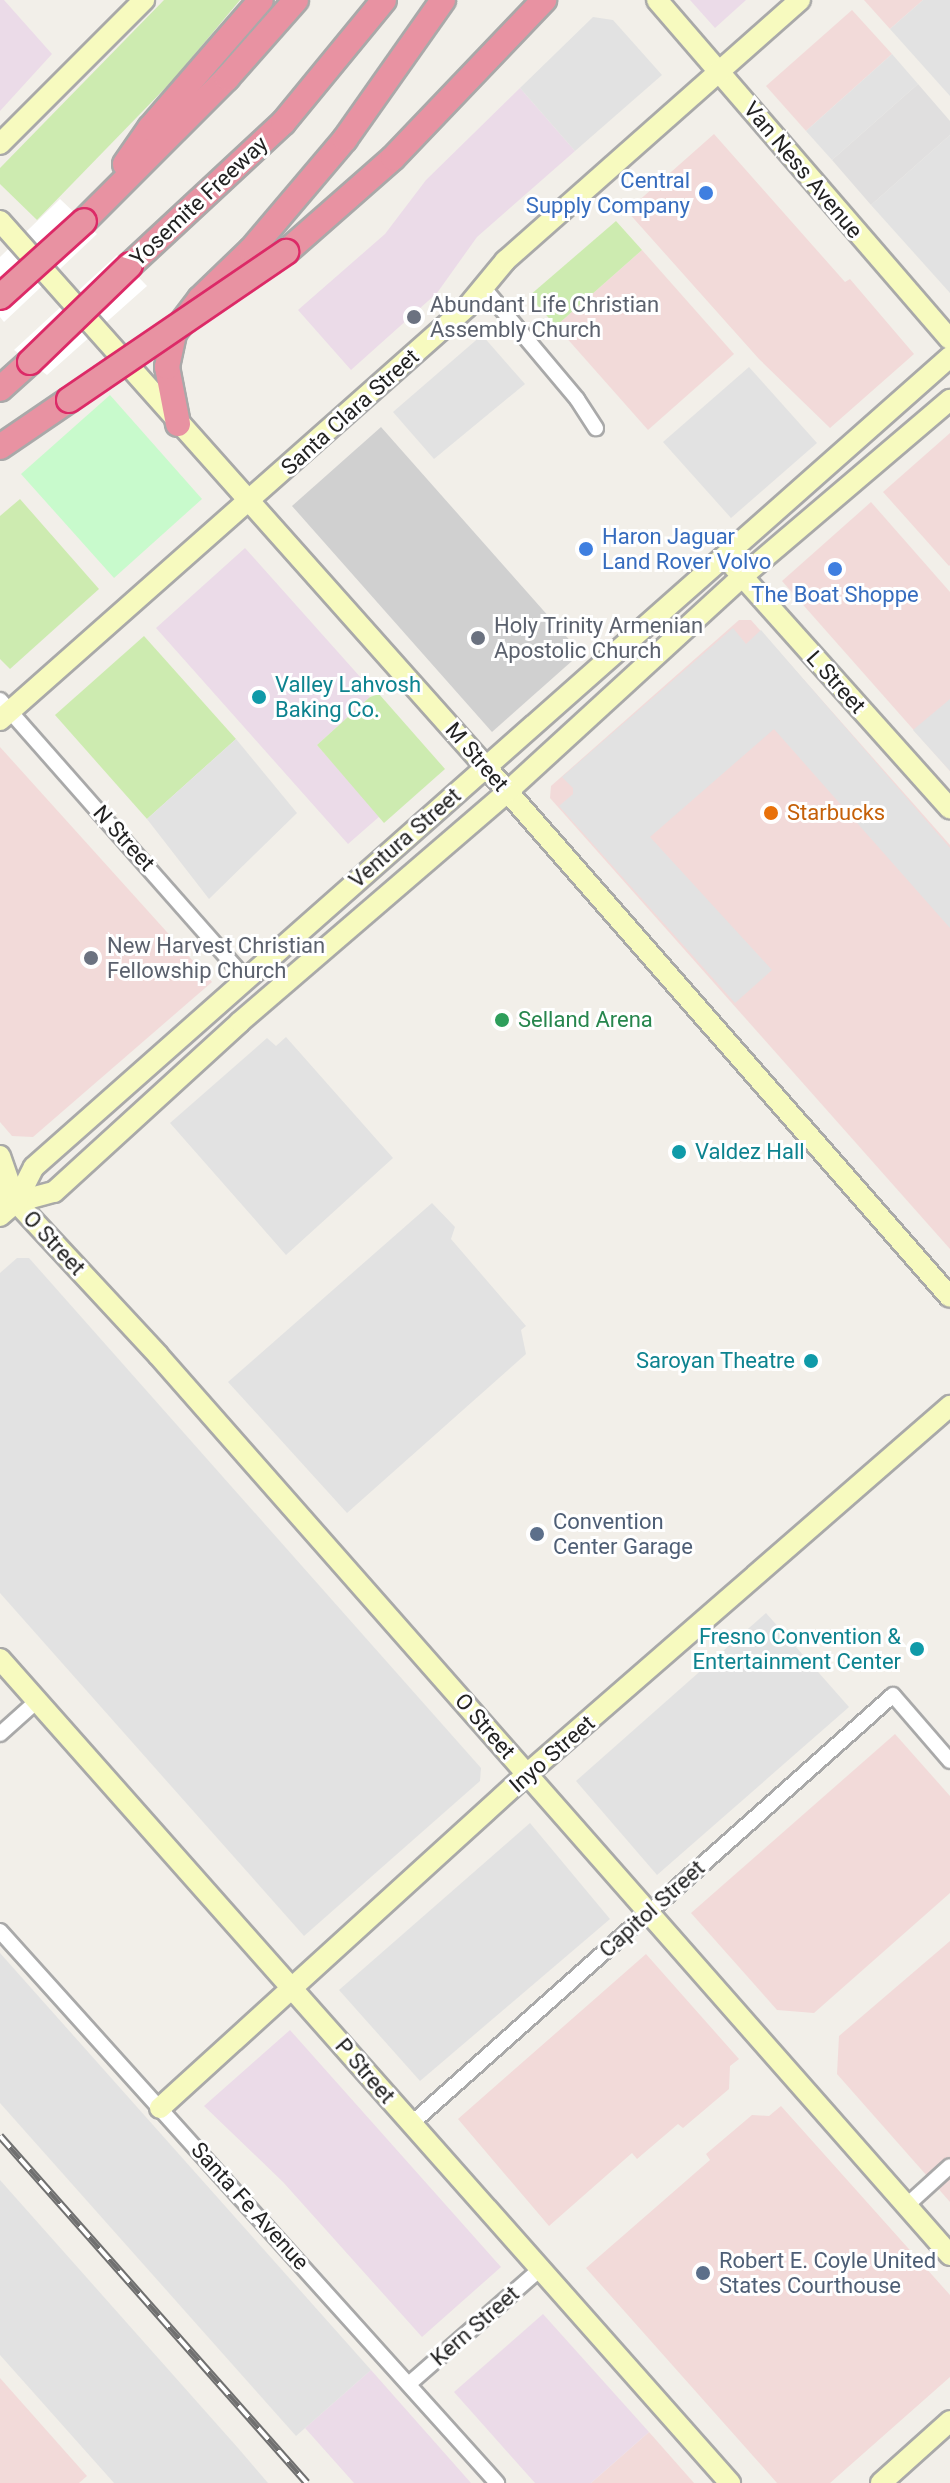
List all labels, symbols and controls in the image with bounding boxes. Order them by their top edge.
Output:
street label: Van Ness Avenue [738,96,868,244]
street label: Yosemite Freeway [125,131,273,271]
place label: Central Supply Company [526,167,690,218]
marker: Central Supply Company [697,184,715,202]
place label: Abundant Life Christian Assembly Church [430,291,659,342]
marker: Abundant Life Christian Assembly Church [405,308,423,326]
street label: Santa Clara Street [276,343,424,481]
place label: Haron Jaguar Land Rover Volvo [602,523,771,574]
marker: Haron Jaguar Land Rover Volvo [577,540,595,558]
marker: The Boat Shoppe [826,560,844,578]
place label: The Boat Shoppe [751,582,919,608]
place label: Holy Trinity Armenian Apostolic Church [494,612,704,664]
marker: Holy Trinity Armenian Apostolic Church [469,629,487,647]
street label: L Street [801,645,871,719]
place label: Valley Lahvosh Baking Co. [275,671,421,722]
marker: Valley Lahvosh Baking Co. [250,688,268,706]
street label: M Street [440,717,514,797]
street label: Ventura Street [344,782,466,894]
street label: N Street [88,800,160,876]
place label: Starbucks [787,800,885,826]
marker: Starbucks [762,804,780,822]
place label: New Harvest Christian Fellowship Church [107,932,325,984]
marker: New Harvest Christian Fellowship Church [82,949,100,967]
place label: Selland Arena [518,1007,653,1033]
marker: Selland Arena [493,1011,511,1029]
place label: Valdez Hall [695,1139,805,1165]
marker: Valdez Hall [670,1143,688,1161]
street label: O Street [18,1205,90,1281]
place label: Saroyan Theatre [636,1348,795,1374]
marker: Saroyan Theatre [802,1352,820,1370]
place label: Convention Center Garage [553,1508,693,1560]
marker: Convention Center Garage [528,1525,546,1543]
place label: Fresno Convention & Entertainment Center [693,1623,901,1674]
marker: Fresno Convention & Entertainment Center [908,1640,926,1658]
street label: O Street [449,1688,521,1764]
street label: Inyo Street [504,1710,600,1798]
street label: Capitol Street [594,1855,710,1963]
street label: P Street [330,2033,400,2109]
street label: Santa Fe Avenue [186,2137,314,2275]
place label: Robert E. Coyle United States Courthouse [719,2247,936,2298]
marker: Robert E. Coyle United States Courthouse [694,2264,712,2282]
street label: Kern Street [425,2281,525,2371]

